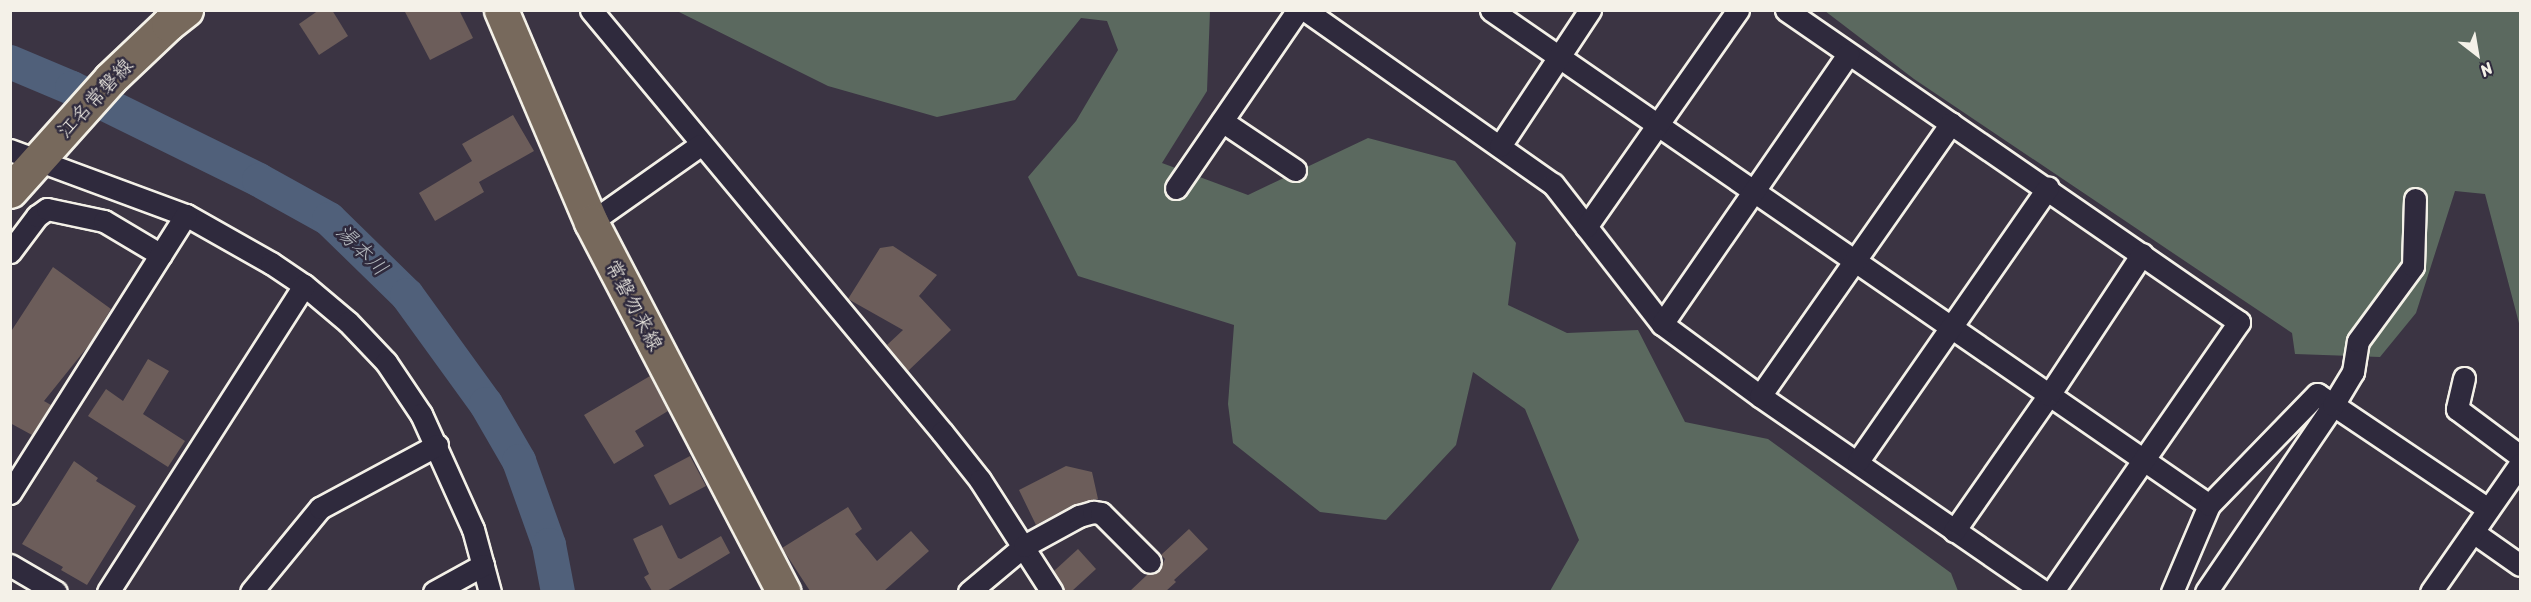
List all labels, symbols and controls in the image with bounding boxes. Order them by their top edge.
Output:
north arrow [2447,24,2507,84]
street label: 江名常磐線 [52,53,138,143]
text: N [2474,55,2499,85]
water label: 湯本川 [331,219,393,281]
street label: 常磐勿来線 [600,255,668,355]

